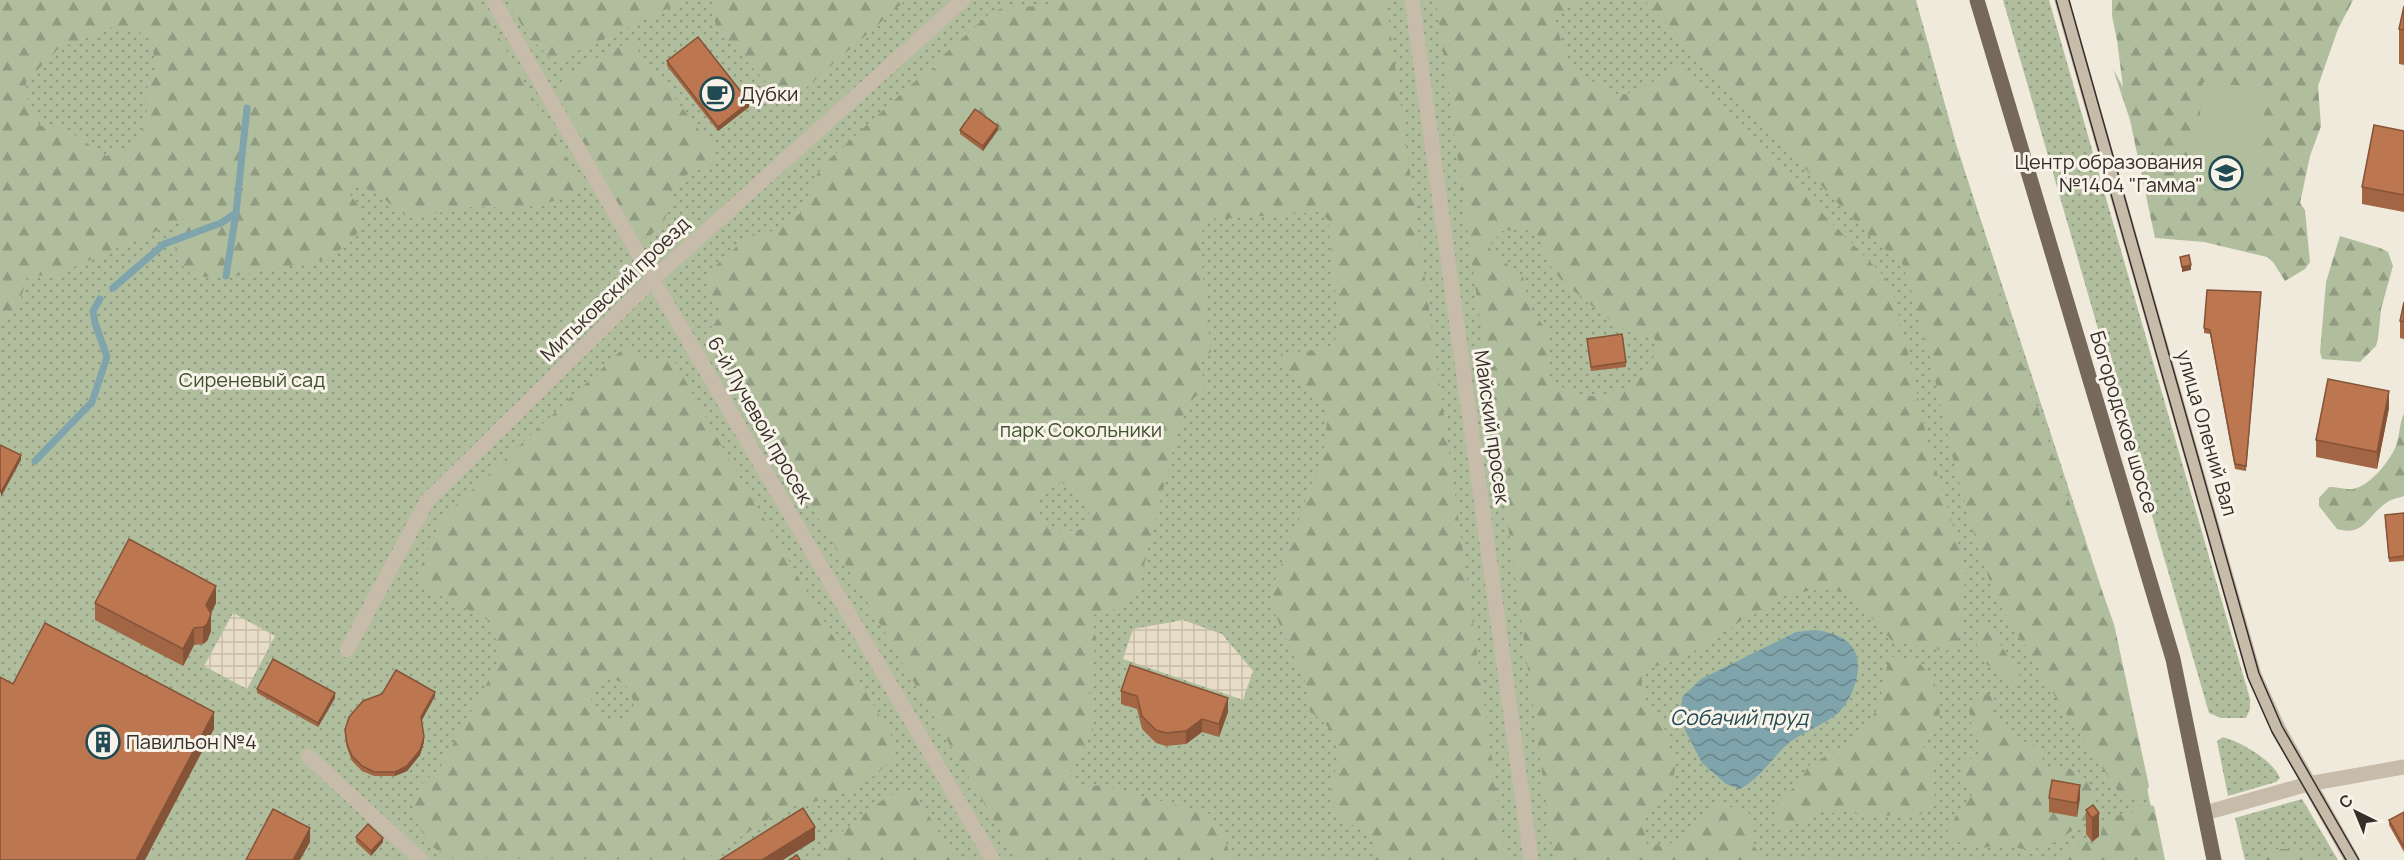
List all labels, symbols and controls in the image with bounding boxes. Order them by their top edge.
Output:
cafe icon: Дубки [699,76,735,112]
place label: Дубки [740,80,798,107]
place label: Центр образования №1404 "Гамма" [2015,148,2203,198]
school or university icon: Центр образования №1404 "Гамма" [2208,155,2244,191]
street label: Митьковский проезд [534,210,695,367]
street label: Богородское шоссе [2084,327,2165,516]
street label: 6-й Лучевой просек [702,331,820,509]
street label: улица Олений Вал [2171,347,2244,519]
street label: Майский просек [1468,348,1517,507]
park label: Сиреневый сад [179,366,325,393]
park label: парк Сокольники [1000,416,1162,443]
water label: Собачий пруд [1670,703,1809,731]
building icon: Павильон №4 [85,724,121,760]
place label: Павильон №4 [126,728,257,755]
north arrow [2326,782,2386,842]
text: С [2334,789,2358,813]

